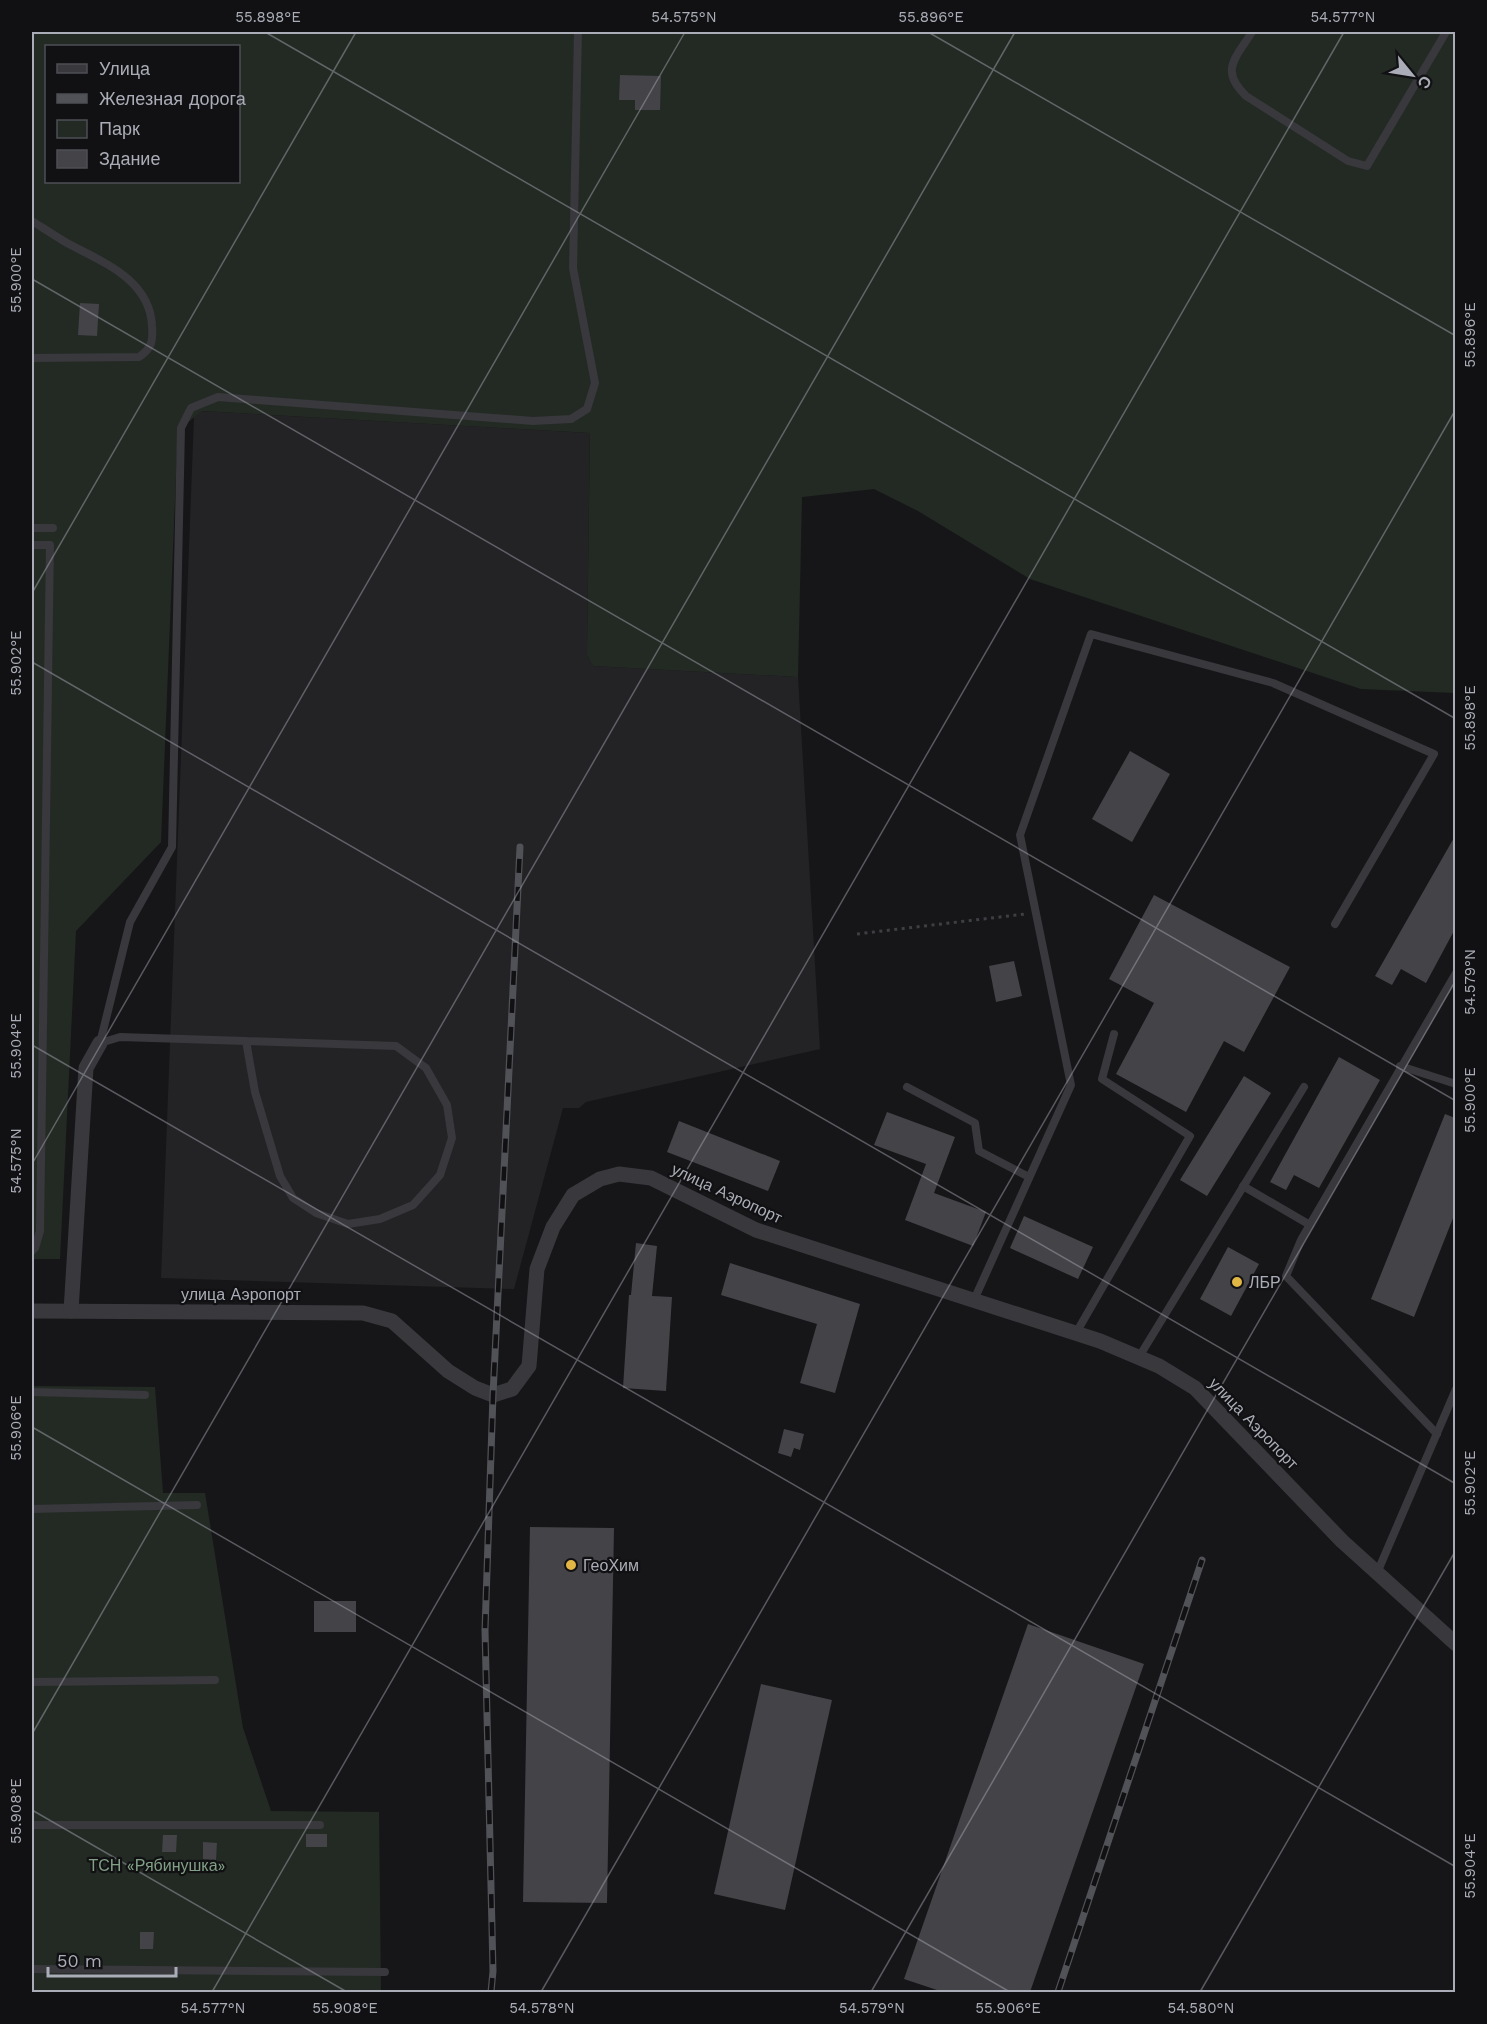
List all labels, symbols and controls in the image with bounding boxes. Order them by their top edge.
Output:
text: 55.898°E [235,8,301,26]
text: 54.575°N [651,8,717,26]
text: 55.896°E [898,8,964,26]
text: 54.577°N [1310,8,1376,26]
legend [45,45,240,183]
north arrow [1382,45,1442,105]
text: Улица [99,58,151,79]
text: С [1413,72,1436,92]
text: Железная дорога [99,88,247,109]
text: Парк [99,118,140,139]
text: Здание [99,148,160,169]
text: 55.900°E [7,247,25,313]
text: 55.896°E [1461,302,1479,368]
text: 55.902°E [7,630,25,696]
text: 55.898°E [1461,685,1479,751]
text: 54.579°N [1461,949,1479,1015]
text: 55.904°E [7,1013,25,1079]
text: 55.900°E [1461,1067,1479,1133]
text: 54.575°N [7,1128,25,1194]
street label: улица Аэропорт [668,1160,786,1228]
place label: ЛБР [1249,1273,1281,1292]
marker: ЛБР [1230,1275,1244,1289]
street label: улица Аэропорт [181,1285,302,1304]
street label: улица Аэропорт [1205,1374,1303,1474]
text: 55.906°E [7,1395,25,1461]
text: 55.902°E [1461,1450,1479,1516]
place label: ГеоХим [583,1556,639,1575]
marker: ГеоХим [564,1558,578,1572]
text: 55.908°E [7,1778,25,1844]
text: 55.904°E [1461,1833,1479,1899]
park label: ТСН «Рябинушка» [89,1856,226,1875]
scale bar [48,1940,176,1978]
text: 50 m [57,1950,102,1971]
text: 54.577°N [180,1999,246,2017]
text: 55.908°E [312,1999,378,2017]
text: 54.578°N [509,1999,575,2017]
text: 54.579°N [839,1999,905,2017]
text: 55.906°E [975,1999,1041,2017]
text: 54.580°N [1168,1999,1234,2017]

